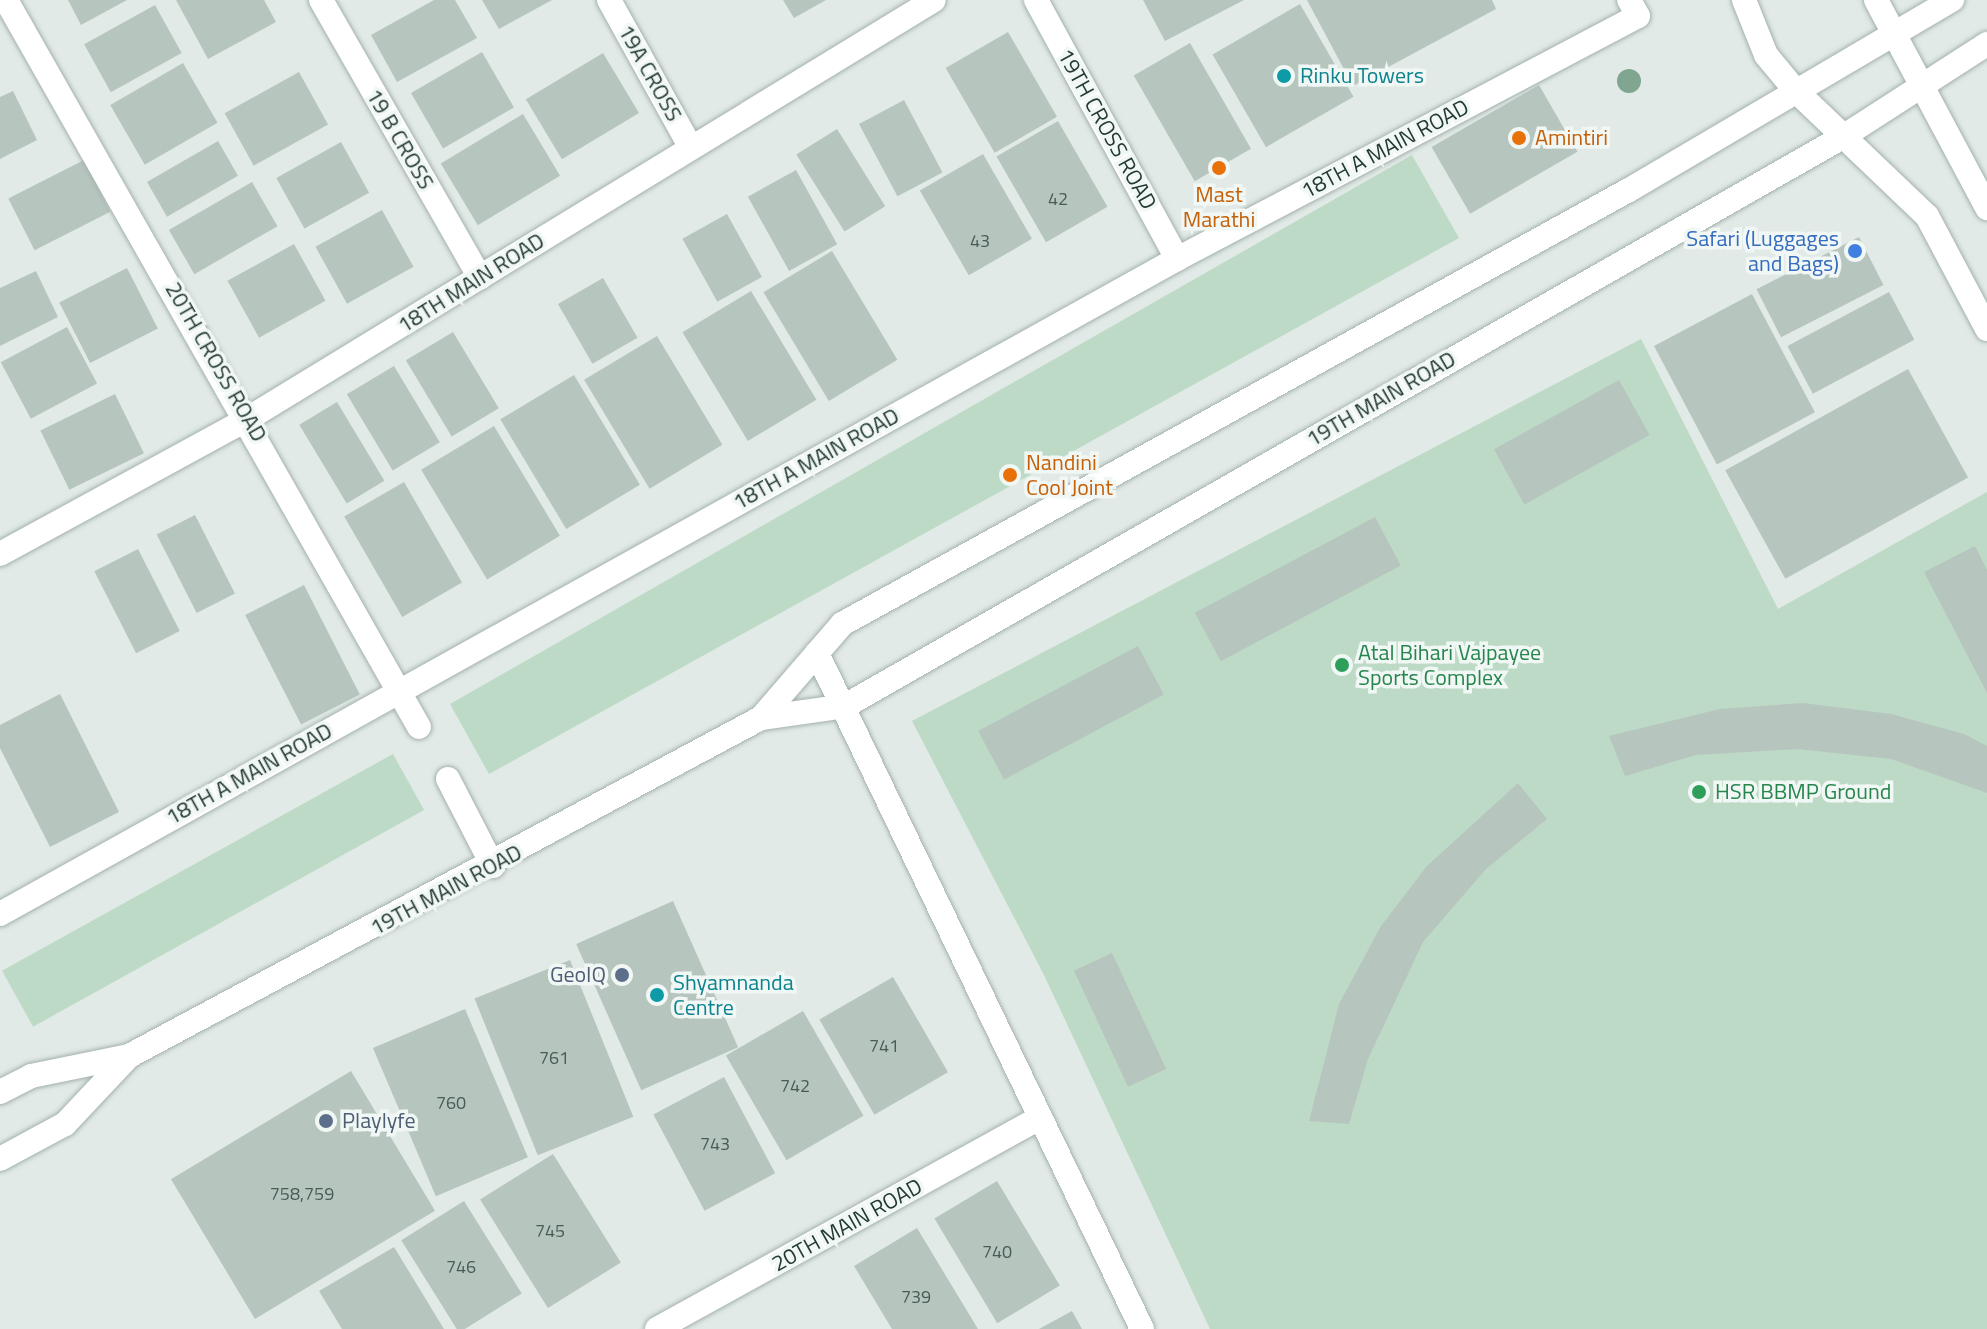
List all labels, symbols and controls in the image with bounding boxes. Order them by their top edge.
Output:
street label: 19A CROSS [613,20,687,126]
street label: 19TH CROSS ROAD [1052,44,1162,214]
place label: Rinku Towers [1300,63,1424,89]
marker: Rinku Towers [1275,67,1293,85]
street label: 19 B CROSS [361,84,439,194]
street label: 18TH A MAIN ROAD [1297,94,1473,204]
place label: Amintiri [1535,125,1608,151]
marker: Amintiri [1510,129,1528,147]
marker: Mast Marathi [1210,159,1228,177]
place label: Mast Marathi [1183,181,1255,232]
house number: 42 [1048,188,1068,210]
place label: Safari (Luggages and Bags) [1686,225,1839,276]
street label: 18TH MAIN ROAD [393,227,549,339]
house number: 43 [970,230,990,252]
marker: Safari (Luggages and Bags) [1846,242,1864,260]
street label: 20TH CROSS ROAD [160,278,272,446]
street label: 19TH MAIN ROAD [1302,346,1460,452]
street label: 18TH A MAIN ROAD [728,402,904,516]
place label: Nandini Cool Joint [1026,449,1113,500]
marker: Nandini Cool Joint [1001,466,1019,484]
place label: Atal Bihari Vajpayee Sports Complex [1358,639,1541,690]
marker: Atal Bihari Vajpayee Sports Complex [1333,656,1351,674]
street label: 18TH A MAIN ROAD [161,717,337,831]
place label: HSR BBMP Ground [1715,779,1891,805]
marker: HSR BBMP Ground [1690,783,1708,801]
street label: 19TH MAIN ROAD [366,839,526,941]
place label: GeoIQ [550,962,606,988]
marker: GeoIQ [613,966,631,984]
place label: Shyamnanda Centre [673,969,794,1020]
marker: Shyamnanda Centre [648,986,666,1004]
house number: 741 [869,1035,899,1057]
house number: 761 [539,1047,569,1069]
house number: 742 [780,1075,810,1097]
house number: 760 [436,1092,466,1114]
place label: Playlyfe [342,1108,416,1134]
marker: Playlyfe [317,1112,335,1130]
house number: 743 [700,1133,730,1155]
street label: 20TH MAIN ROAD [767,1173,927,1277]
house number: 758,759 [270,1183,334,1205]
house number: 745 [535,1220,565,1242]
house number: 740 [982,1241,1012,1263]
house number: 746 [446,1256,476,1278]
house number: 739 [901,1286,931,1308]

